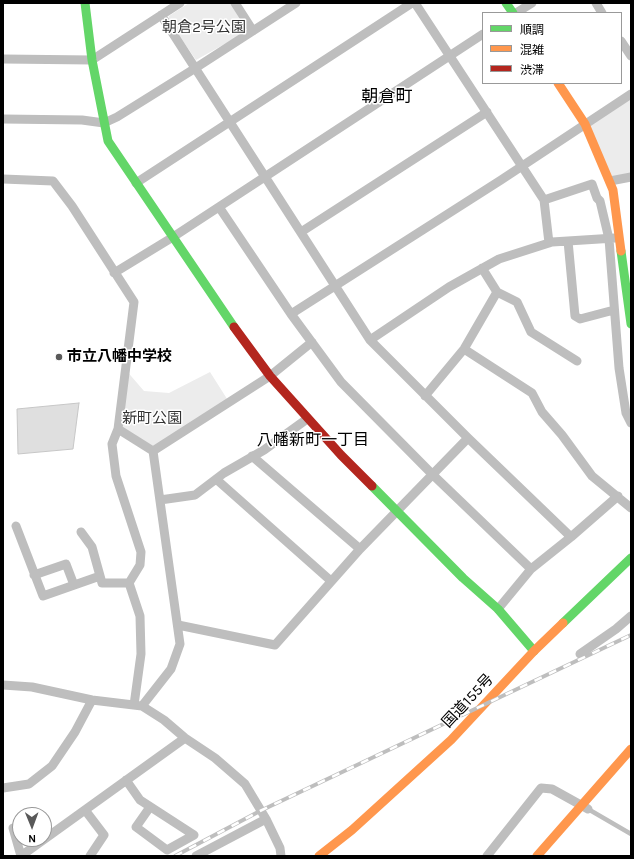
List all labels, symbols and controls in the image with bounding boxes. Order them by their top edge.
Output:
legend [482,12,622,84]
park label: 朝倉2号公園 [162,19,246,37]
text: 順調 [520,23,544,37]
text: 混雑 [520,43,544,57]
text: 渋滞 [520,63,544,77]
district label: 朝倉町 [362,87,412,107]
place label: 市立八幡中学校 [67,348,172,366]
marker: 市立八幡中学校 [54,352,64,362]
park label: 新町公園 [122,410,182,428]
district label: 八幡新町一丁目 [257,430,369,450]
street label: 国道155号 [439,670,497,732]
north arrow [12,807,52,847]
text: N [28,832,36,845]

